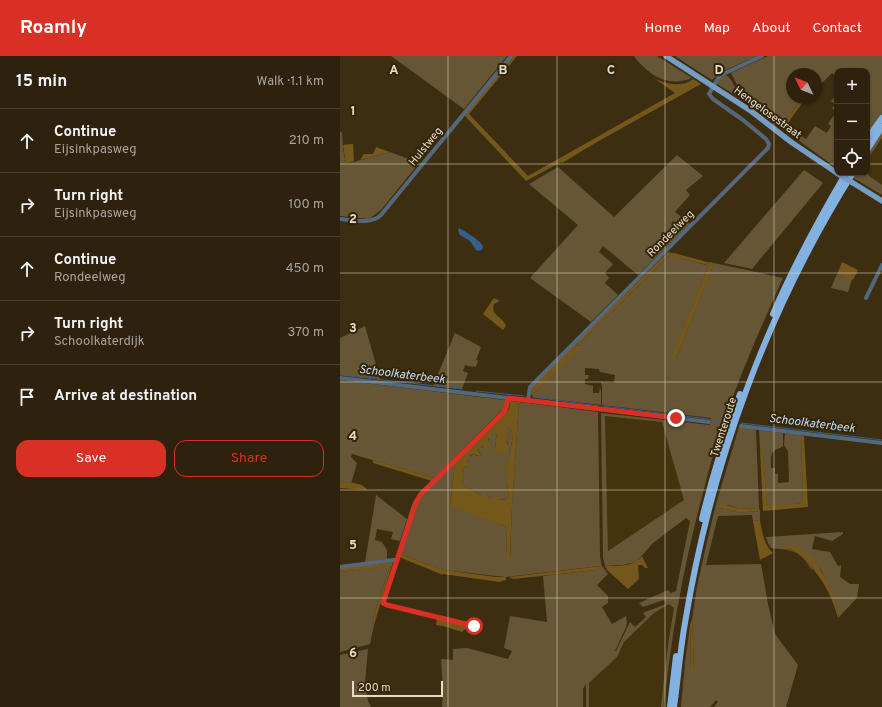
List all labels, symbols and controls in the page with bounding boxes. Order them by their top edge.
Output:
text: Roamly [20,16,87,40]
text: Home [645,20,682,37]
text: Map [704,20,730,37]
text: About [752,20,791,37]
text: Contact [813,20,862,37]
text: A [389,63,399,79]
text: B [499,63,508,79]
text: C [607,63,615,79]
text: D [714,63,724,79]
north arrow [786,68,822,104]
map controls [834,68,870,176]
button: + [834,68,870,104]
text: 15 min [16,71,67,93]
text: Walk · 1.1 km [257,74,324,90]
street label: Hengelosestraat [731,84,804,142]
text: 1 [350,104,356,120]
button: − [834,104,870,140]
text: Continue [54,123,116,142]
street label: Hulstweg [406,124,446,169]
icon: ahead [16,130,38,152]
text: 210 m [289,133,324,149]
button: locate [834,140,870,176]
text: Eijsinkpasweg [54,142,137,158]
text: Turn right [54,187,123,206]
icon: right [16,194,38,216]
text: 100 m [288,197,324,213]
text: Eijsinkpasweg [54,206,137,222]
street label: Rondeelweg [644,207,697,260]
text: 2 [349,212,357,228]
text: Continue [54,251,116,270]
icon: ahead [16,258,38,280]
text: 450 m [285,261,324,277]
text: Rondeelweg [54,270,126,286]
text: Turn right [54,315,123,334]
text: 3 [349,321,357,337]
icon: right [16,322,38,344]
text: 370 m [287,325,324,341]
text: Schoolkaterdijk [54,334,145,350]
water label: Schoolkaterbeek [358,362,447,388]
icon: arrive [16,386,38,408]
text: Arrive at destination [54,387,197,406]
street label: Twenteroute [708,396,740,459]
route end [667,409,685,427]
water label: Schoolkaterbeek [768,411,857,437]
text: 4 [349,429,357,445]
button: Save [16,440,166,477]
button: Share [174,440,324,477]
text: 5 [349,538,357,554]
route start [465,617,483,635]
text: 6 [349,646,357,662]
scale bar [352,679,443,698]
text: 200 m [358,681,391,695]

